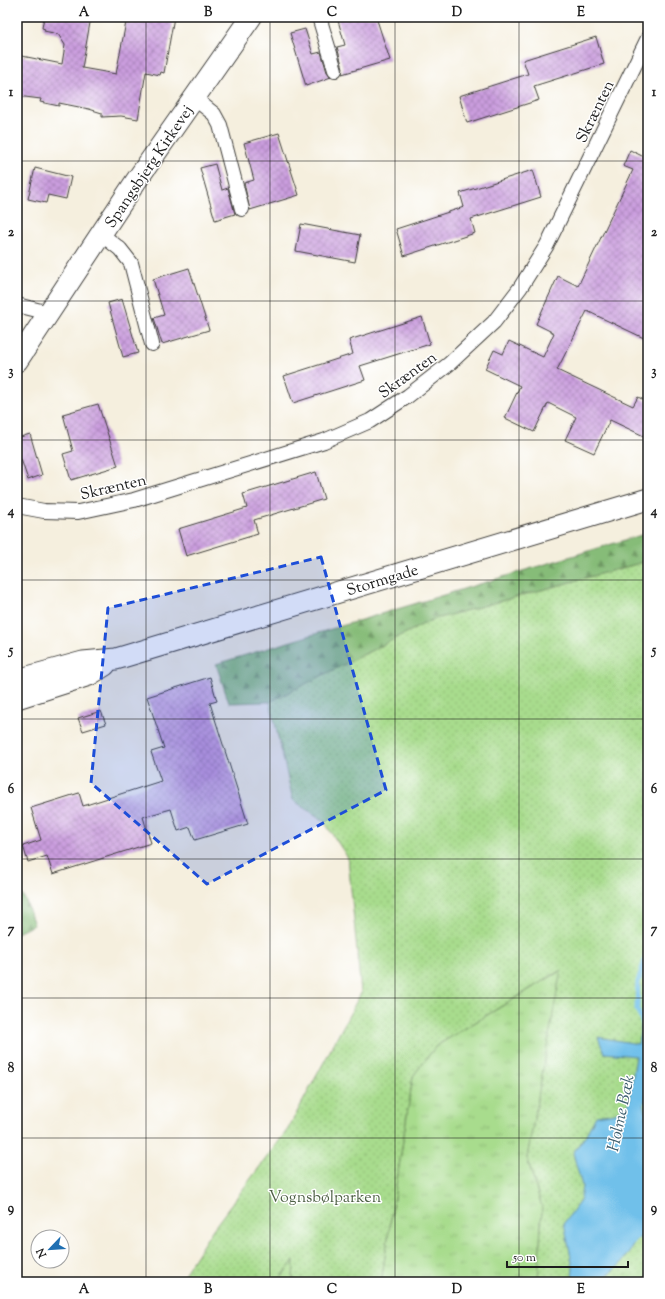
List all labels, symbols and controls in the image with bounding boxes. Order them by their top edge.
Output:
text: A [79,4,90,22]
text: B [204,4,213,22]
text: C [327,4,337,22]
text: D [452,4,462,22]
text: E [577,4,585,22]
street label: Skrænten [571,76,622,147]
text: 1 [9,84,14,102]
text: 1 [652,84,657,102]
street label: Spangsbjerg Kirkevej [100,101,200,234]
text: 2 [8,224,15,242]
text: 2 [651,224,658,242]
street label: Skrænten [374,347,443,405]
text: 3 [8,363,14,381]
text: 3 [651,363,657,381]
street label: Skrænten [78,470,149,507]
text: 4 [7,503,15,521]
text: 4 [650,503,658,521]
street label: Stormgade [344,560,422,603]
text: 5 [8,642,14,660]
text: 5 [651,642,657,660]
text: 6 [8,781,15,799]
text: 6 [651,781,658,799]
text: 7 [8,921,15,939]
text: 7 [651,921,658,939]
text: 8 [8,1060,15,1078]
text: 8 [651,1060,658,1078]
water label: Holme Bæk [602,1073,642,1154]
park label: Vognsbølparken [269,1187,382,1210]
text: 9 [8,1200,15,1218]
text: 9 [651,1200,658,1218]
north arrow [30,1229,70,1269]
scale bar [507,1243,628,1269]
text: N [33,1245,51,1261]
text: 50 m [512,1249,536,1267]
text: A [79,1281,90,1299]
text: B [204,1281,213,1299]
text: C [327,1281,337,1299]
text: D [452,1281,462,1299]
text: E [577,1281,585,1299]

